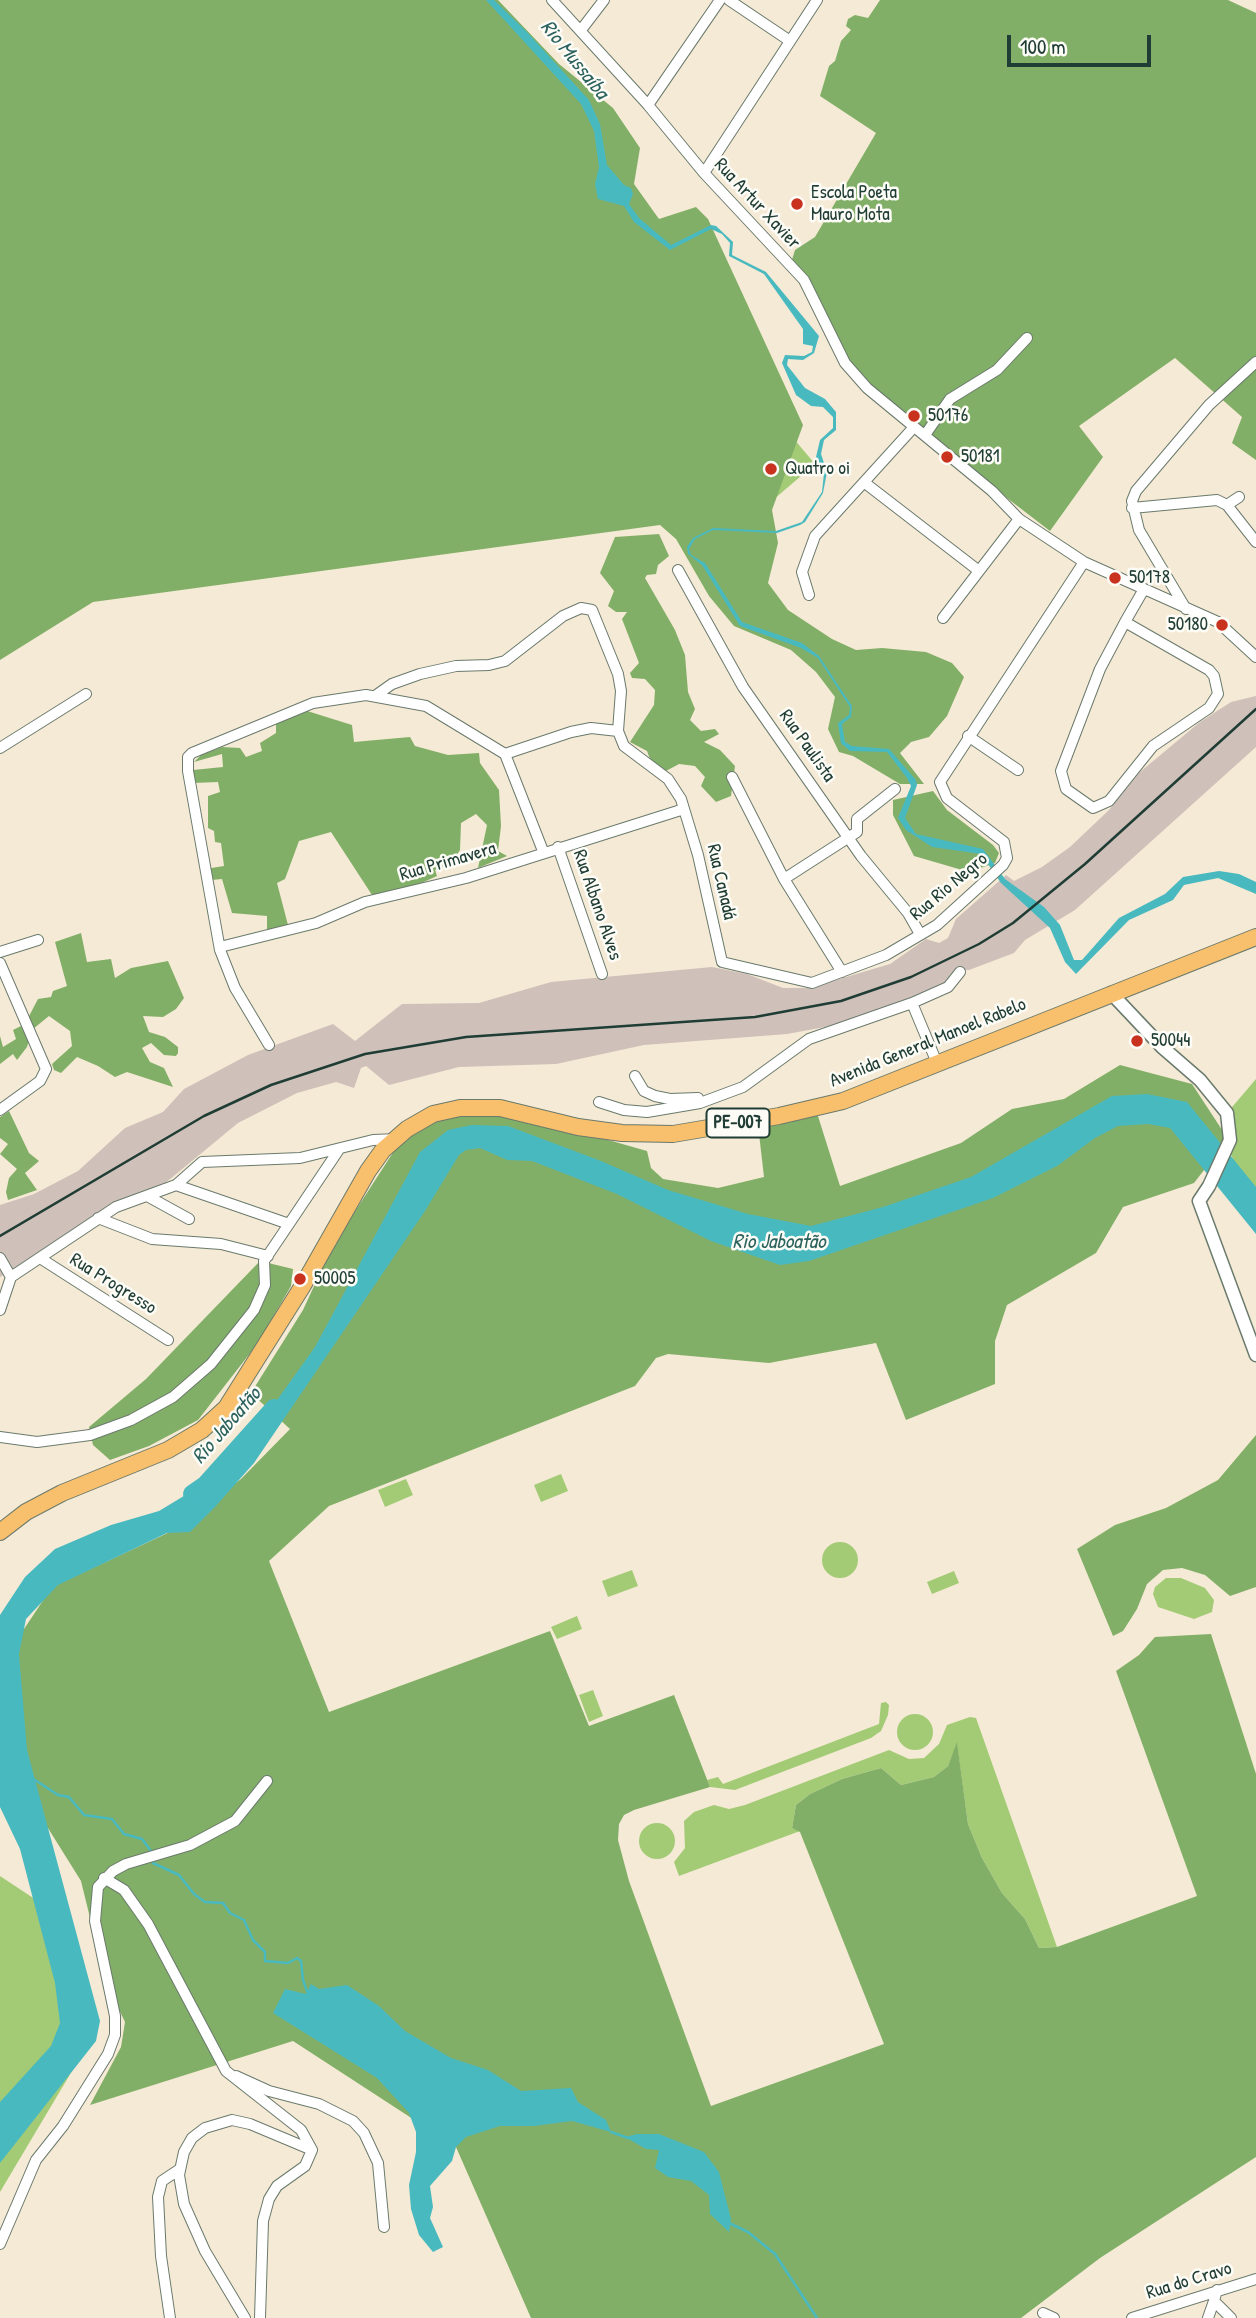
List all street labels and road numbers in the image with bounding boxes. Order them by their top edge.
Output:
street label: Rua Artur Xavier [709,154,805,254]
street label: Rua Paulista [774,706,840,786]
street label: Rua Primavera [397,837,499,887]
street label: Rua Canadá [701,842,741,922]
street label: Rua Albano Alves [567,847,627,963]
street label: Rua Rio Negro [906,848,992,926]
street label: Avenida General Manoel Rabelo [827,993,1029,1093]
road number: PE-007 [706,1108,770,1138]
street label: Rua Progresso [66,1248,160,1320]
street label: Rua do Cravo [1144,2257,1234,2305]

